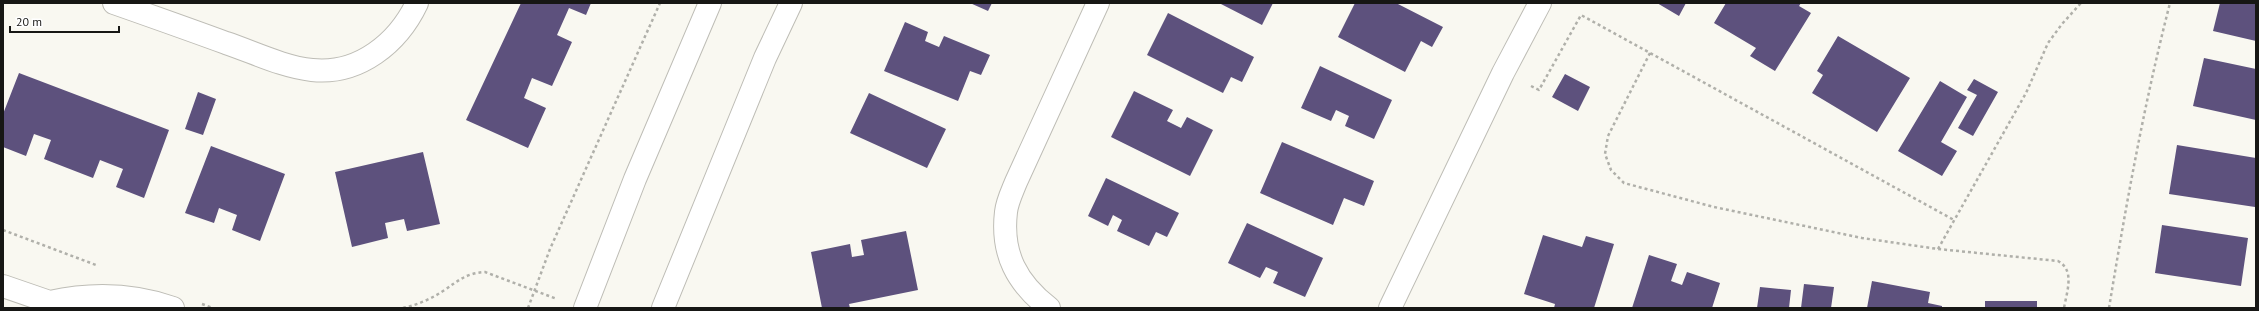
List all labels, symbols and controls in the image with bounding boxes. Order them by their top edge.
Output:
scale bar [10,8,119,34]
text: 20 m [16,14,42,29]

